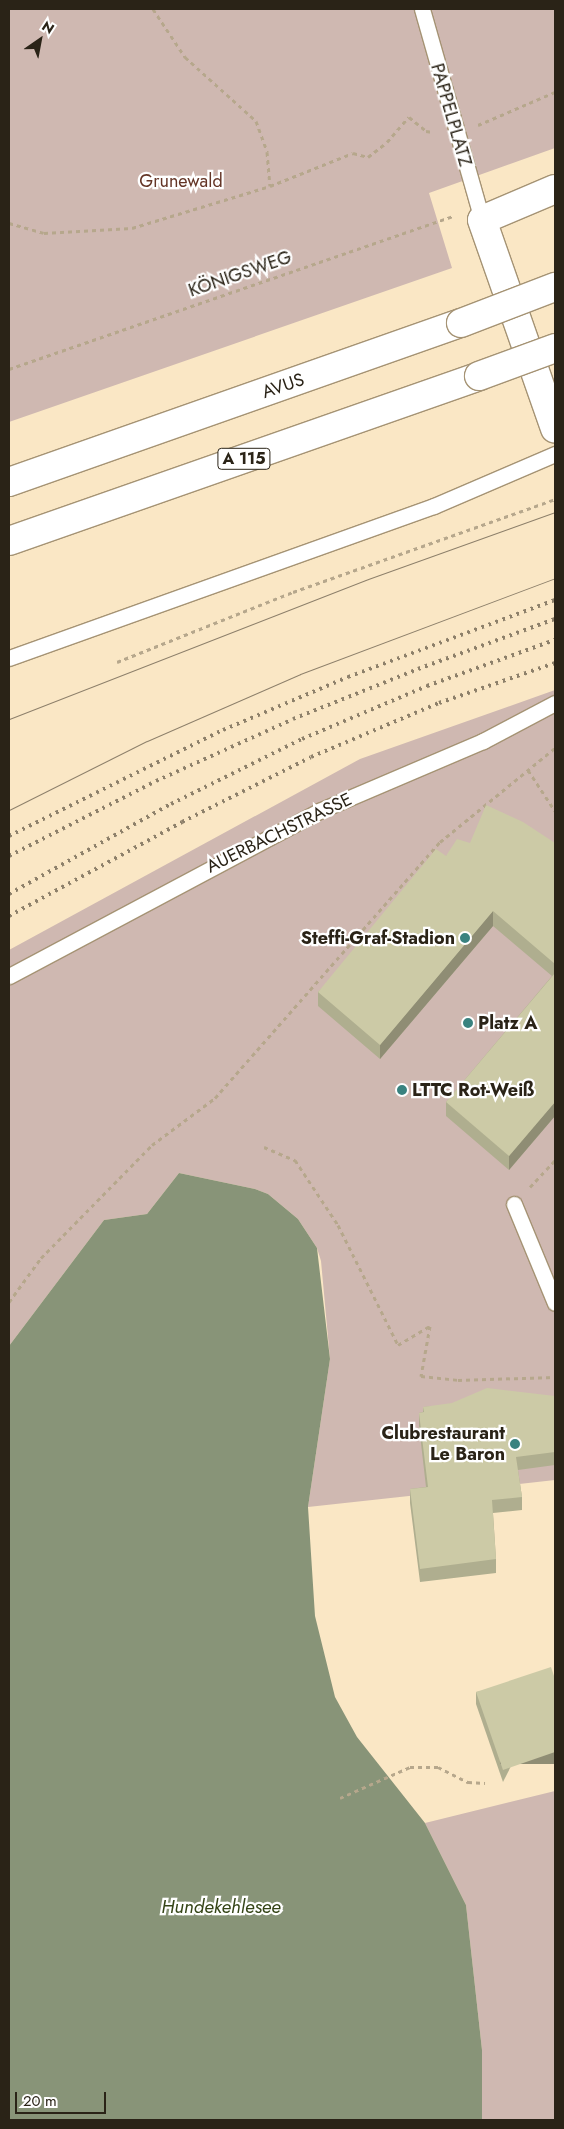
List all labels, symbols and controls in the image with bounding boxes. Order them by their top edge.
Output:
north arrow [15,15,65,65]
text: N [38,16,58,39]
street label: PAPPELPLATZ [426,61,476,169]
park label: Grunewald [139,170,223,192]
street label: KÖNIGSWEG [186,246,294,302]
street label: AVUS [259,369,307,403]
road number: A 115 [216,446,272,472]
street label: AUERBACHSTRASSE [203,788,355,878]
place label: Steffi-Graf-Stadion [301,927,455,949]
marker: Steffi-Graf-Stadion [459,932,471,944]
place label: Platz A [478,1012,538,1034]
marker: Platz A [462,1017,474,1029]
place label: LTTC Rot-Weiß [412,1079,534,1101]
marker: LTTC Rot-Weiß [396,1084,408,1096]
place label: Clubrestaurant Le Baron [381,1423,505,1466]
marker: Clubrestaurant Le Baron [509,1438,521,1450]
water label: Hundekehlesee [161,1896,281,1918]
scale bar [18,2082,109,2114]
text: 20 m [23,2090,57,2112]

